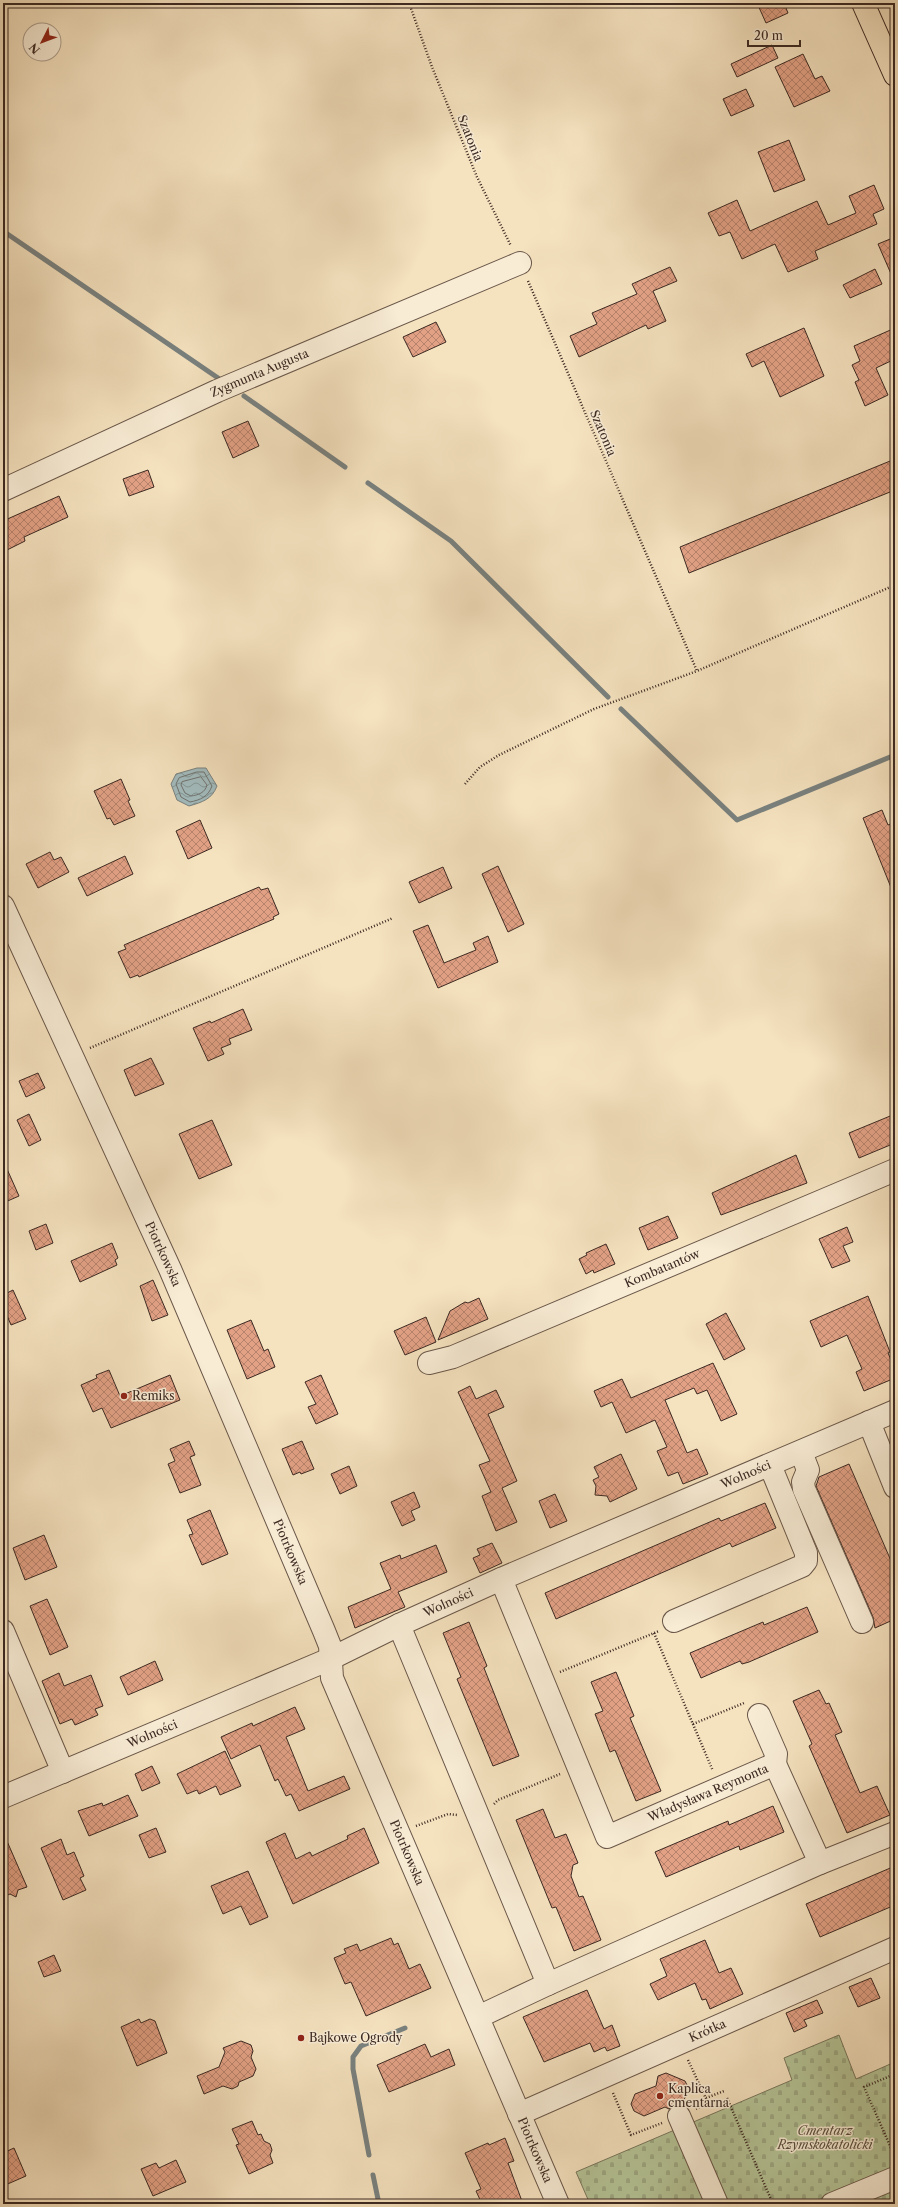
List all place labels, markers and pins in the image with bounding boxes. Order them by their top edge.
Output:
place label: Remiks [132,1388,174,1403]
marker: Remiks [119,1391,129,1401]
place label: Bajkowe Ogrody [309,2030,403,2045]
marker: Bajkowe Ogrody [296,2033,306,2043]
place label: Kaplica cmentarna [668,2081,730,2110]
marker: Kaplica cmentarna [655,2091,665,2101]

